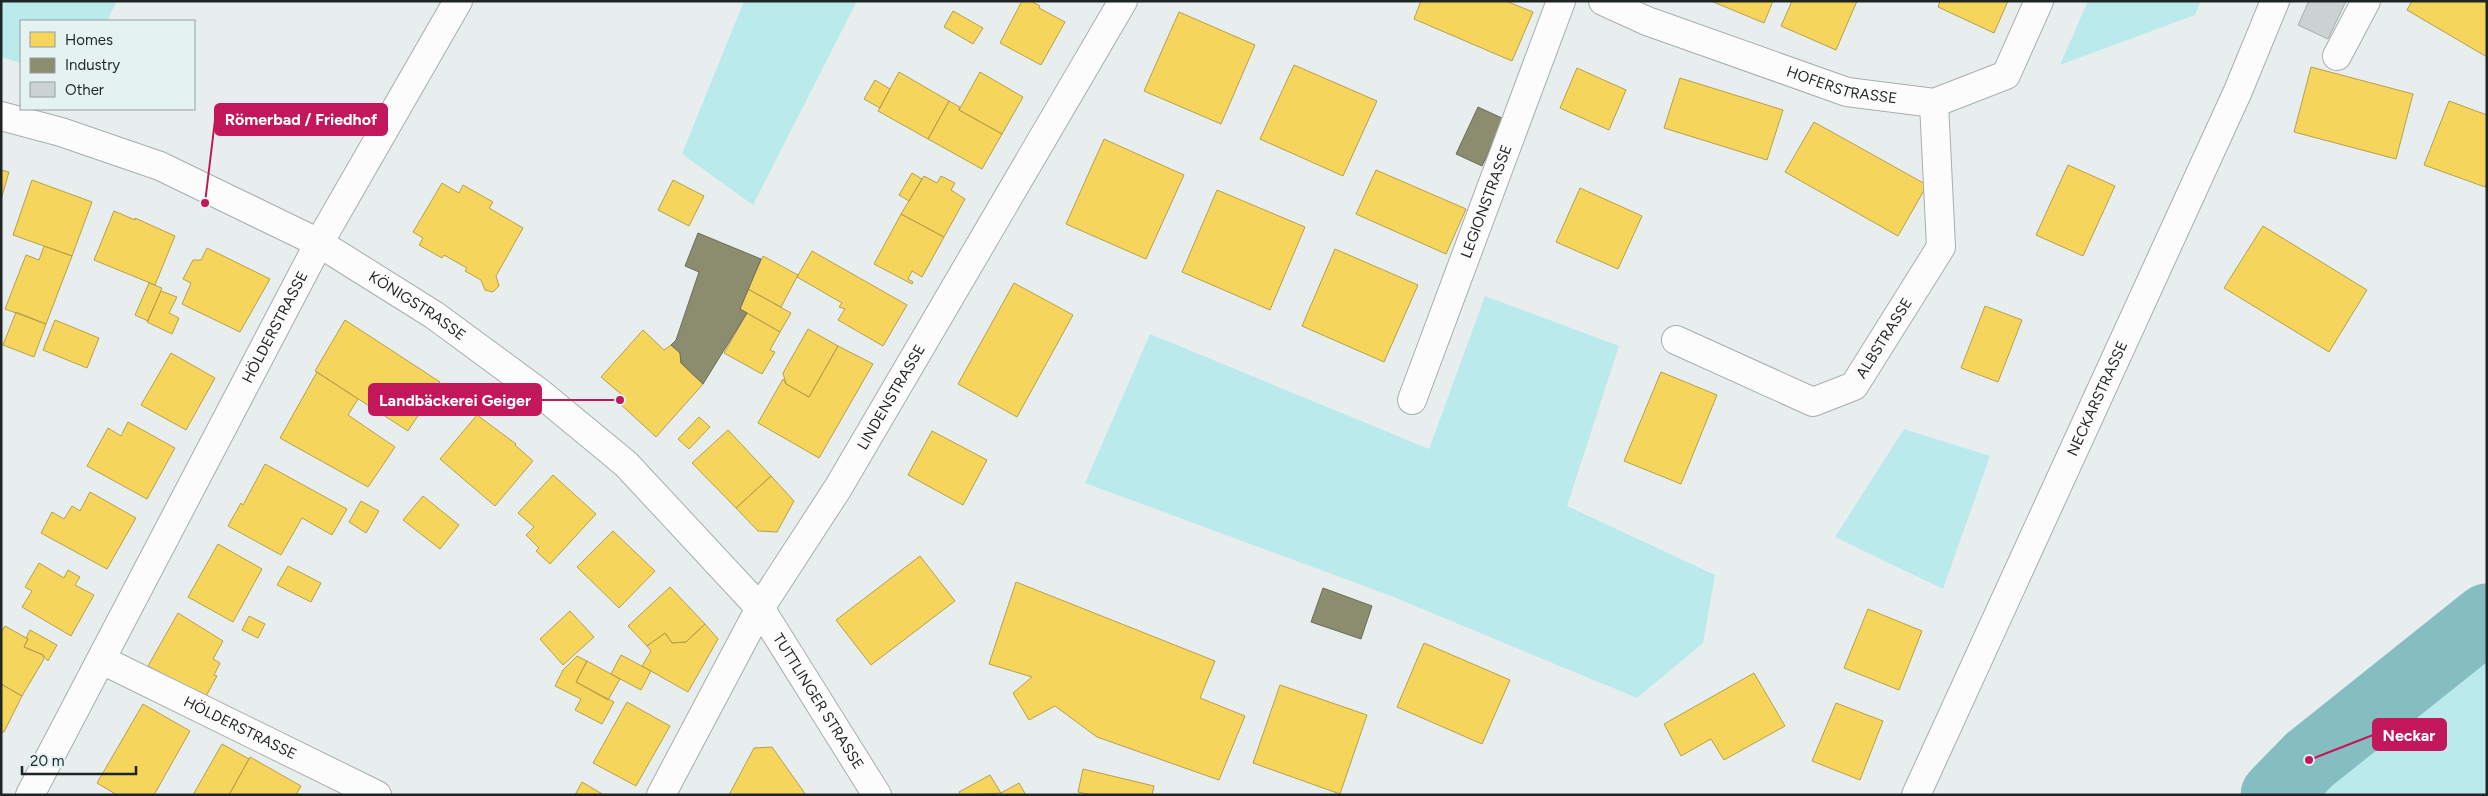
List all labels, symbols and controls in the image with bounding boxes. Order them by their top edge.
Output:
legend [20,20,195,110]
text: Homes [65,31,113,49]
text: Industry [65,56,120,74]
street label: HOFERSTRASSE [1784,62,1898,107]
text: Other [65,81,104,99]
callout: Römerbad / Friedhof [215,104,387,135]
text: Römerbad / Friedhof [225,110,378,129]
street label: LEGIONSTRASSE [1457,142,1516,261]
street label: KÖNIGSTRASSE [365,267,469,344]
street label: HÖLDERSTRASSE [238,268,312,386]
street label: ALBSTRASSE [1852,294,1916,382]
street label: NECKARSTRASSE [2063,338,2131,459]
street label: LINDENSTRASSE [853,341,929,453]
callout: Landbäckerei Geiger [369,384,541,415]
text: Landbäckerei Geiger [379,391,531,410]
street label: TUTTLINGER STRASSE [769,630,868,772]
street label: HÖLDERSTRASSE [181,693,300,763]
callout: Neckar [2373,719,2446,750]
text: Neckar [2383,726,2435,745]
scale bar [22,744,136,776]
text: 20 m [30,752,64,770]

